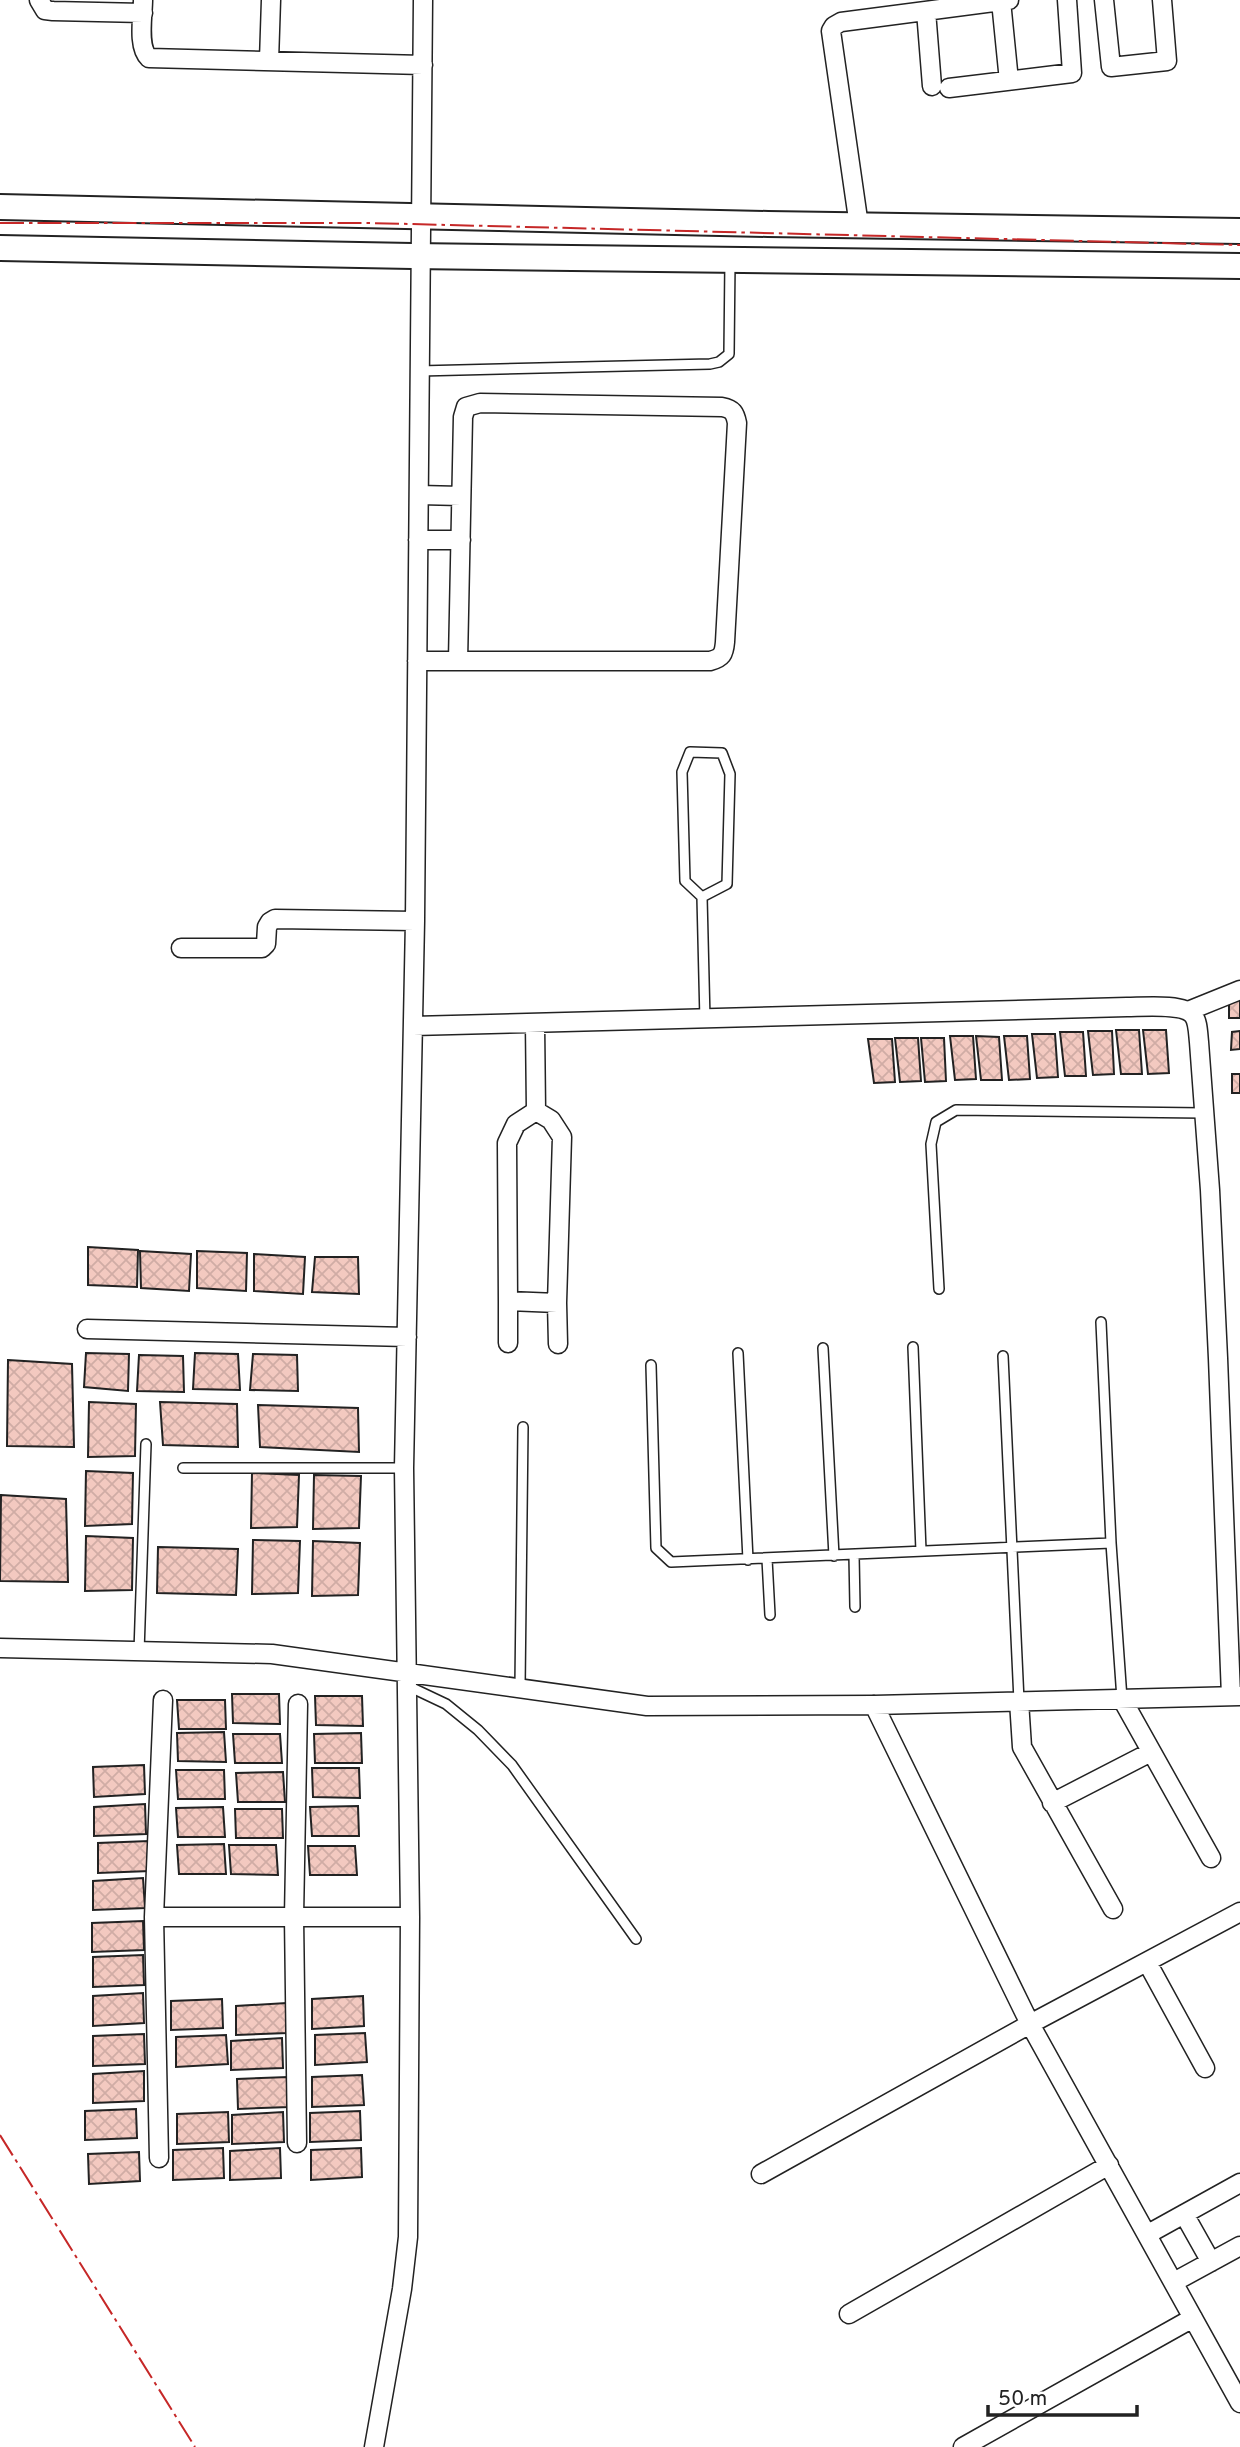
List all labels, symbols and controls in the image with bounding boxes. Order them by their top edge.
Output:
scale bar [988,2374,1137,2418]
text: 50 m [998,2386,1047,2413]

